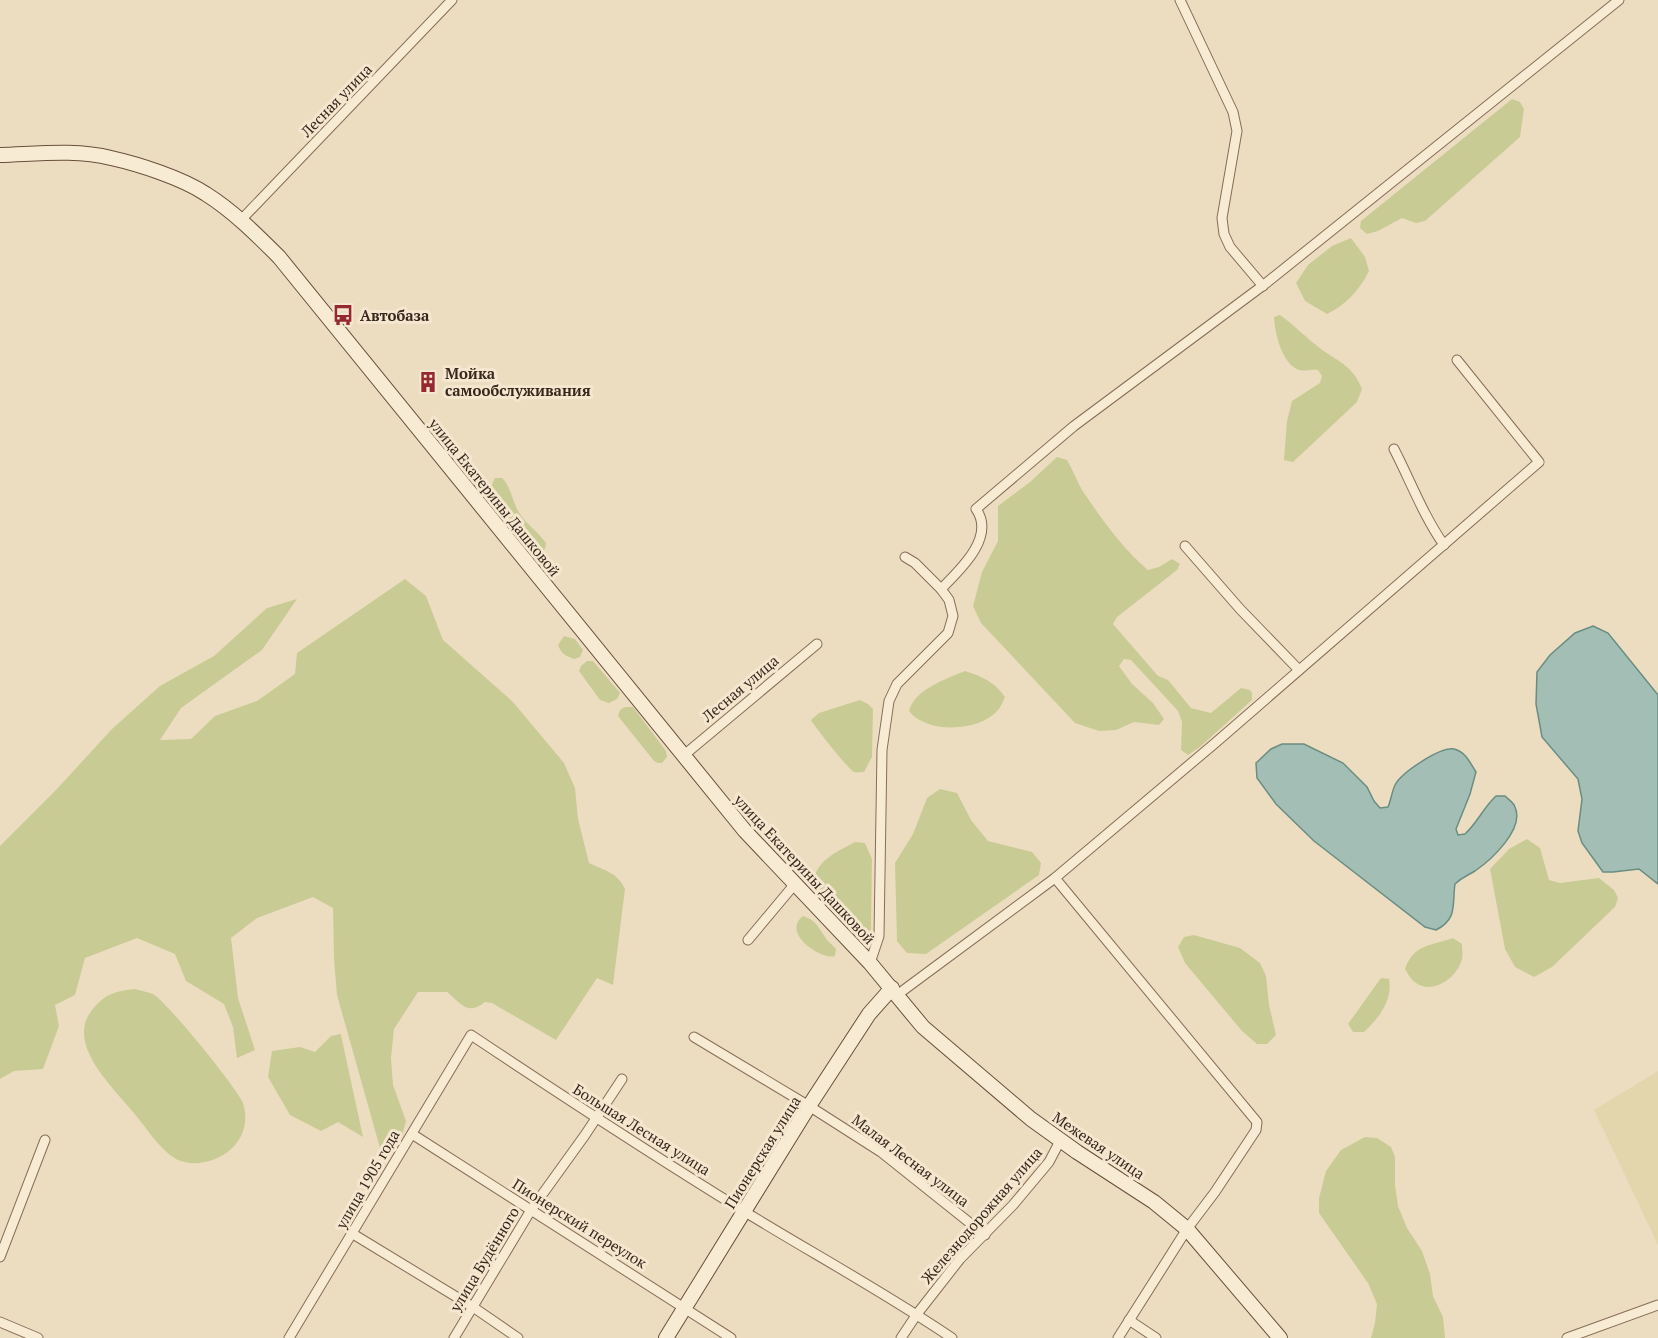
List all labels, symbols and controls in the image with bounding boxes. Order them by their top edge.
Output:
street label: Лесная улица [295,59,376,141]
bus stop icon: Автобаза [331,303,355,327]
place label: Автобаза [360,305,430,325]
place label: Мойка самообслуживания [445,363,591,400]
building icon: Мойка самообслуживания [416,370,440,394]
street label: улица Екатерины Дашковой [424,413,565,580]
street label: Лесная улица [697,650,783,727]
street label: улица Екатерины Дашковой [729,789,880,948]
street label: Большая Лесная улица [570,1079,715,1180]
street label: Пионерская улица [719,1092,805,1212]
street label: Межевая улица [1049,1107,1149,1183]
street label: Малая Лесная улица [848,1109,974,1211]
street label: улица 1905 года [330,1125,404,1233]
street label: Железнодорожная улица [916,1142,1046,1288]
street label: Пионерский переулок [509,1173,652,1273]
street label: улица Будённого [444,1203,523,1316]

